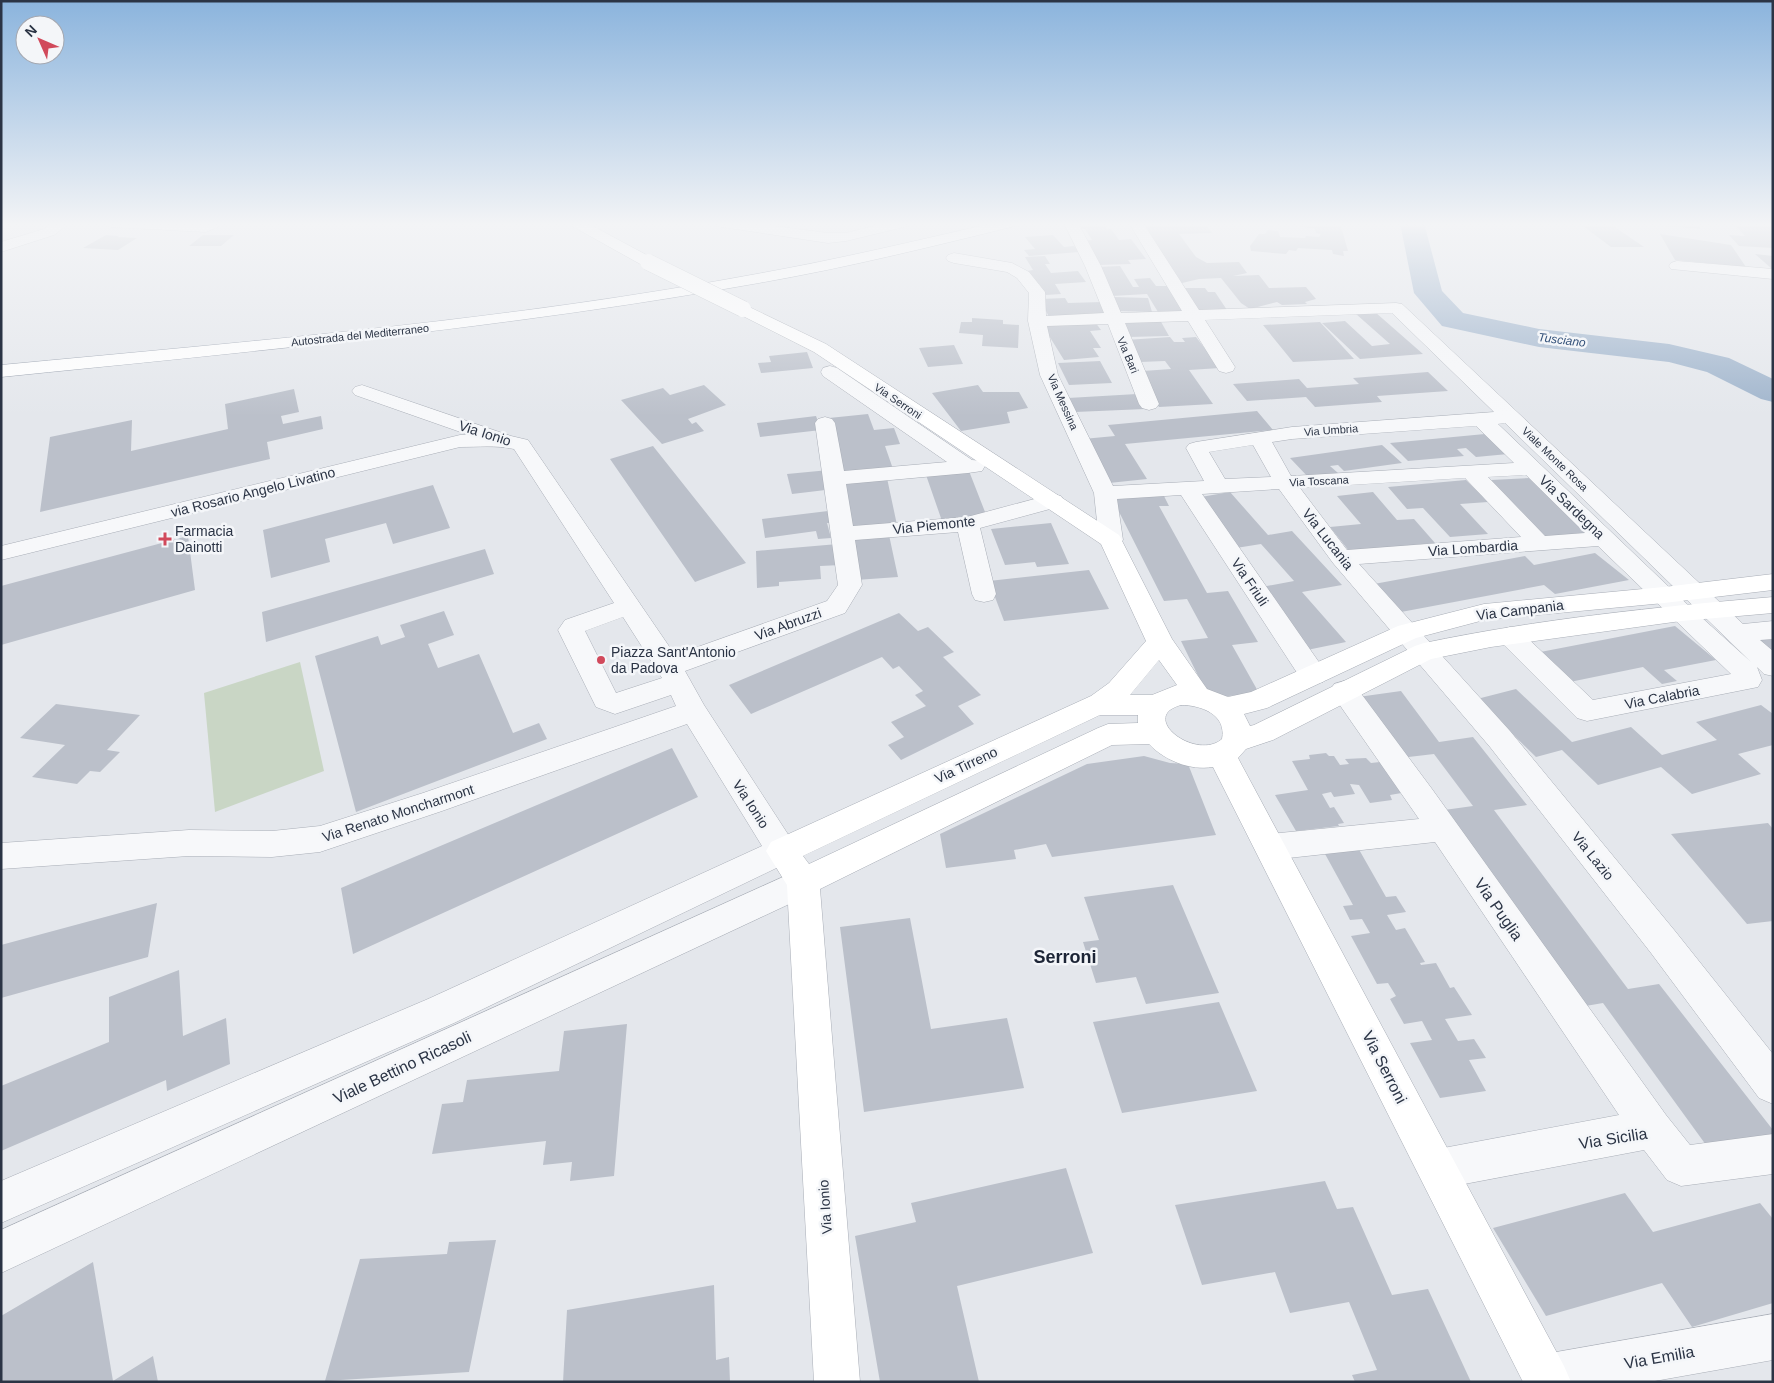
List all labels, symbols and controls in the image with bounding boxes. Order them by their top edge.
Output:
north arrow [15,15,65,65]
text: N [22,22,40,40]
street label: Autostrada del Mediterraneo [290,322,430,348]
water label: Tusciano [1537,330,1587,350]
street label: Via Bari [1115,335,1141,375]
street label: Via Messina [1045,372,1081,433]
street label: Via Serroni [872,381,924,421]
street label: Via Ionio [457,417,513,449]
street label: Via Umbria [1304,422,1359,438]
street label: Viale Monte Rosa [1520,425,1591,494]
street label: via Rosario Angelo Livatino [169,464,337,520]
street label: Via Sardegna [1536,472,1608,542]
street label: Via Toscana [1289,473,1350,489]
street label: Via Lucania [1299,505,1357,573]
street label: Via Piemonte [892,513,976,537]
place label: Farmacia Dainotti [175,523,234,555]
marker: Farmacia Dainotti [159,533,171,545]
street label: Via Lombardia [1428,537,1519,559]
street label: Via Friuli [1228,555,1272,609]
street label: Via Campania [1476,597,1565,623]
street label: Via Abruzzi [752,605,824,643]
place label: Piazza Sant'Antonio da Padova [611,644,736,676]
marker: Piazza Sant'Antonio da Padova [595,654,607,666]
street label: Via Calabria [1623,682,1701,712]
street label: Via Tirreno [932,743,1000,787]
street label: Via Ionio [730,777,773,831]
street label: Via Renato Moncharmont [320,781,476,845]
street label: Via Lazio [1569,829,1617,883]
street label: Via Puglia [1471,875,1526,944]
district label: Serroni [1033,947,1097,967]
street label: Viale Bettino Ricasoli [331,1028,474,1107]
street label: Via Serroni [1359,1028,1410,1106]
street label: Via Sicilia [1578,1125,1649,1152]
street label: Via Ionio [815,1179,835,1235]
street label: Via Emilia [1623,1343,1696,1372]

